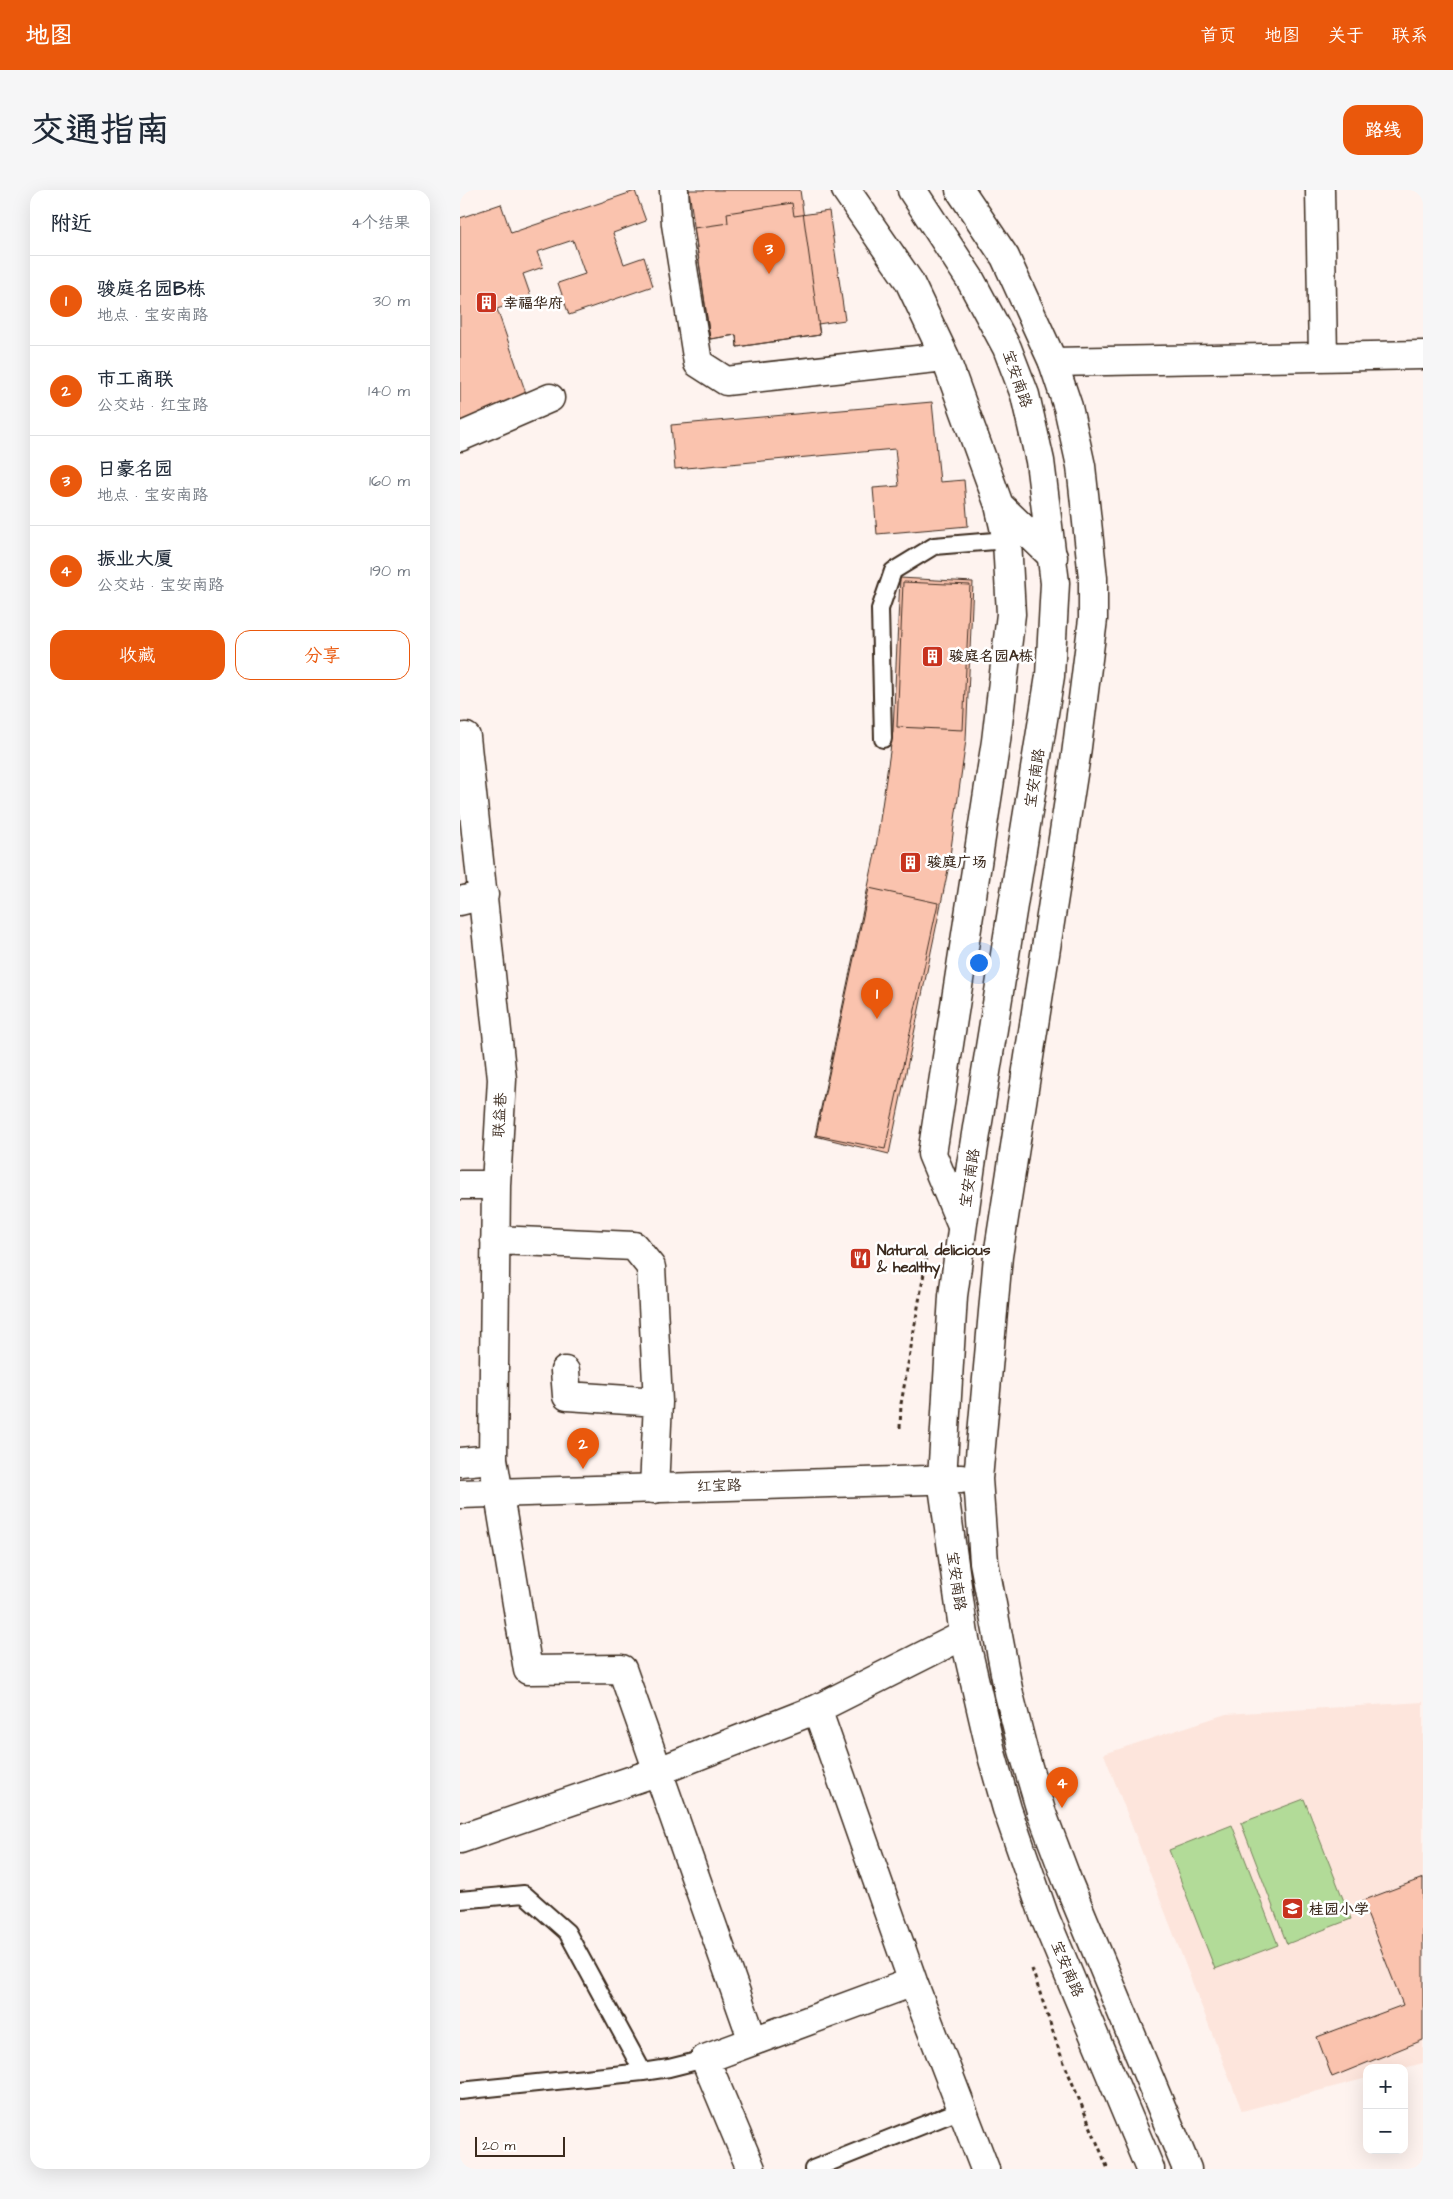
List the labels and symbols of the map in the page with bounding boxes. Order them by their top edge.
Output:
pin: 3 [753,233,785,274]
building icon: 幸福华府 [475,291,499,315]
place label: 幸福华府 [503,293,563,314]
street label: 宝安南路 [997,347,1037,411]
building icon: 骏庭名园A栋 [921,644,945,668]
place label: 骏庭名园A栋 [949,646,1034,667]
street label: 宝安南路 [1020,747,1050,809]
building icon: 骏庭广场 [899,850,923,874]
place label: 骏庭广场 [927,852,987,873]
your location [966,950,992,976]
pin: 1 [861,978,893,1019]
street label: 联益巷 [488,1092,512,1138]
street label: 宝安南路 [955,1147,985,1209]
place label: Natural, delicious & healthy [876,1240,991,1279]
restaurant icon: Natural, delicious & healthy [849,1247,873,1271]
pin: 2 [567,1428,599,1469]
street label: 红宝路 [696,1475,742,1497]
street label: 宝安南路 [941,1550,971,1612]
pin: 4 [1046,1767,1078,1808]
school or university icon: 桂园小学 [1281,1897,1305,1921]
place label: 桂园小学 [1309,1899,1369,1920]
street label: 宝安南路 [1046,1937,1088,2001]
scale bar [475,2134,565,2157]

